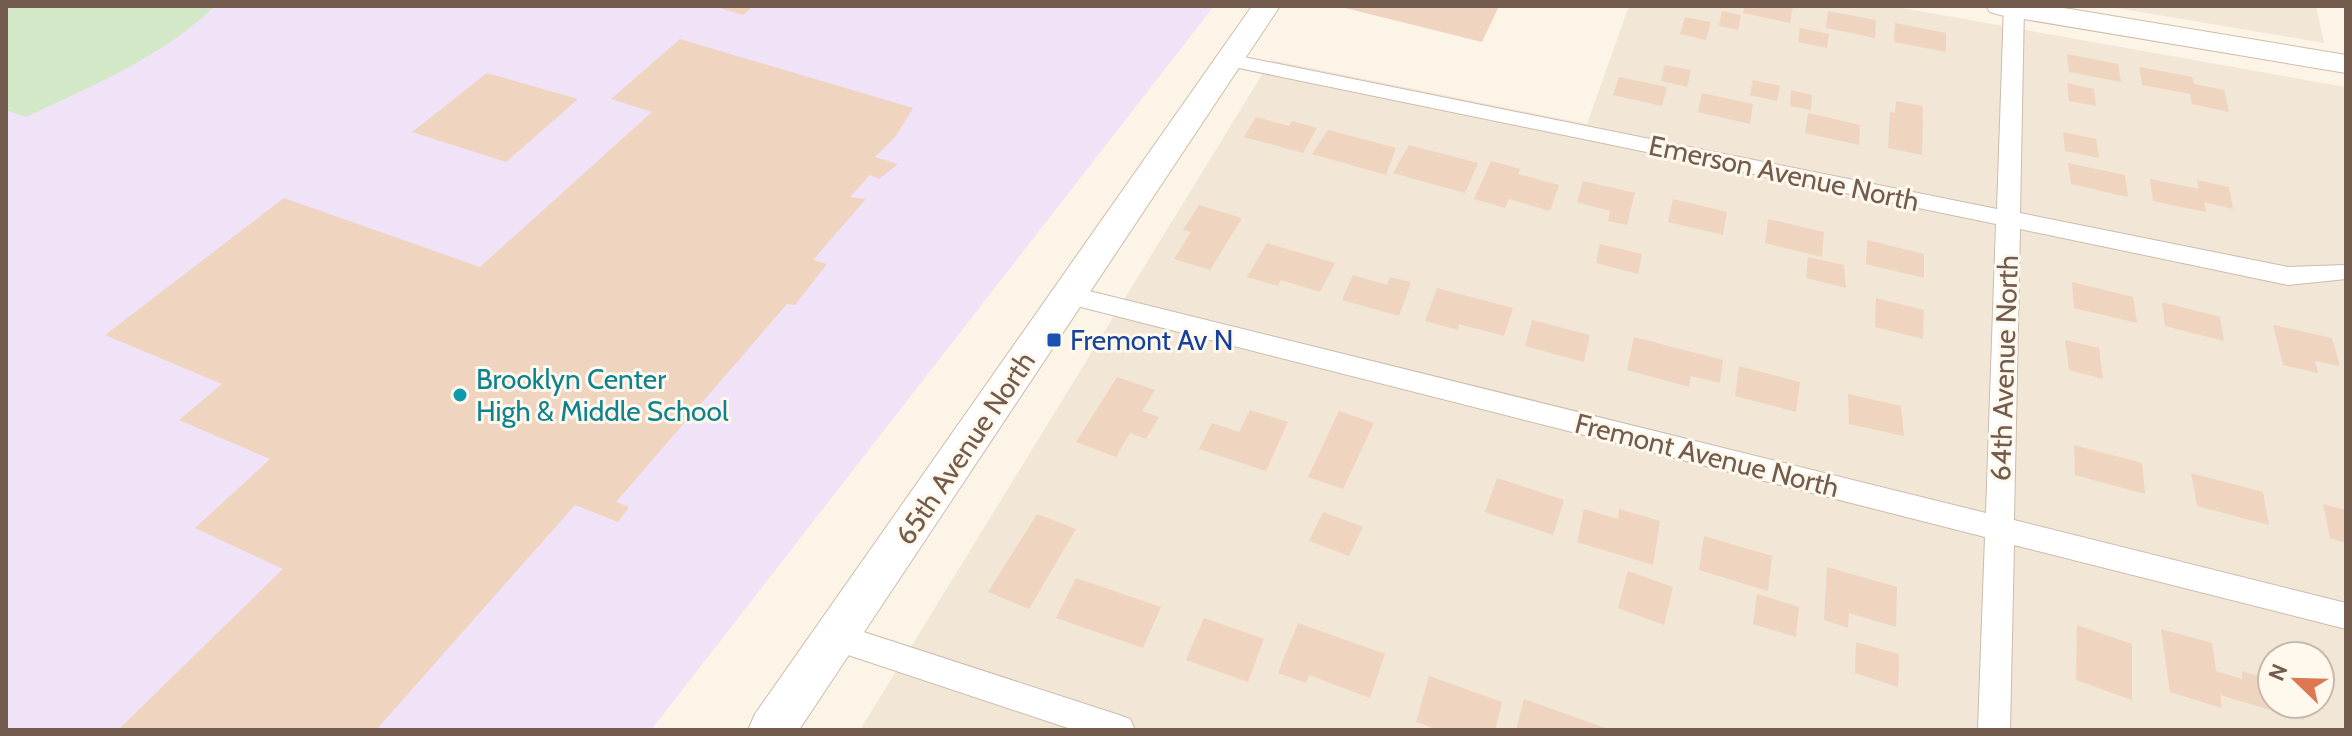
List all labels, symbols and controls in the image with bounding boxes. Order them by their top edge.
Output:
street label: Emerson Avenue North [1646,128,1922,218]
street label: 64th Avenue North [1983,254,2025,482]
place label: Fremont Av N [1070,323,1233,357]
marker: Fremont Av N [1045,331,1063,349]
street label: 65th Avenue North [888,345,1042,551]
place label: Brooklyn Center High & Middle School [476,362,729,428]
marker: Brooklyn Center High & Middle School [451,386,469,404]
street label: Fremont Avenue North [1572,406,1842,504]
north arrow [2256,640,2336,720]
text: N [2263,660,2294,685]

